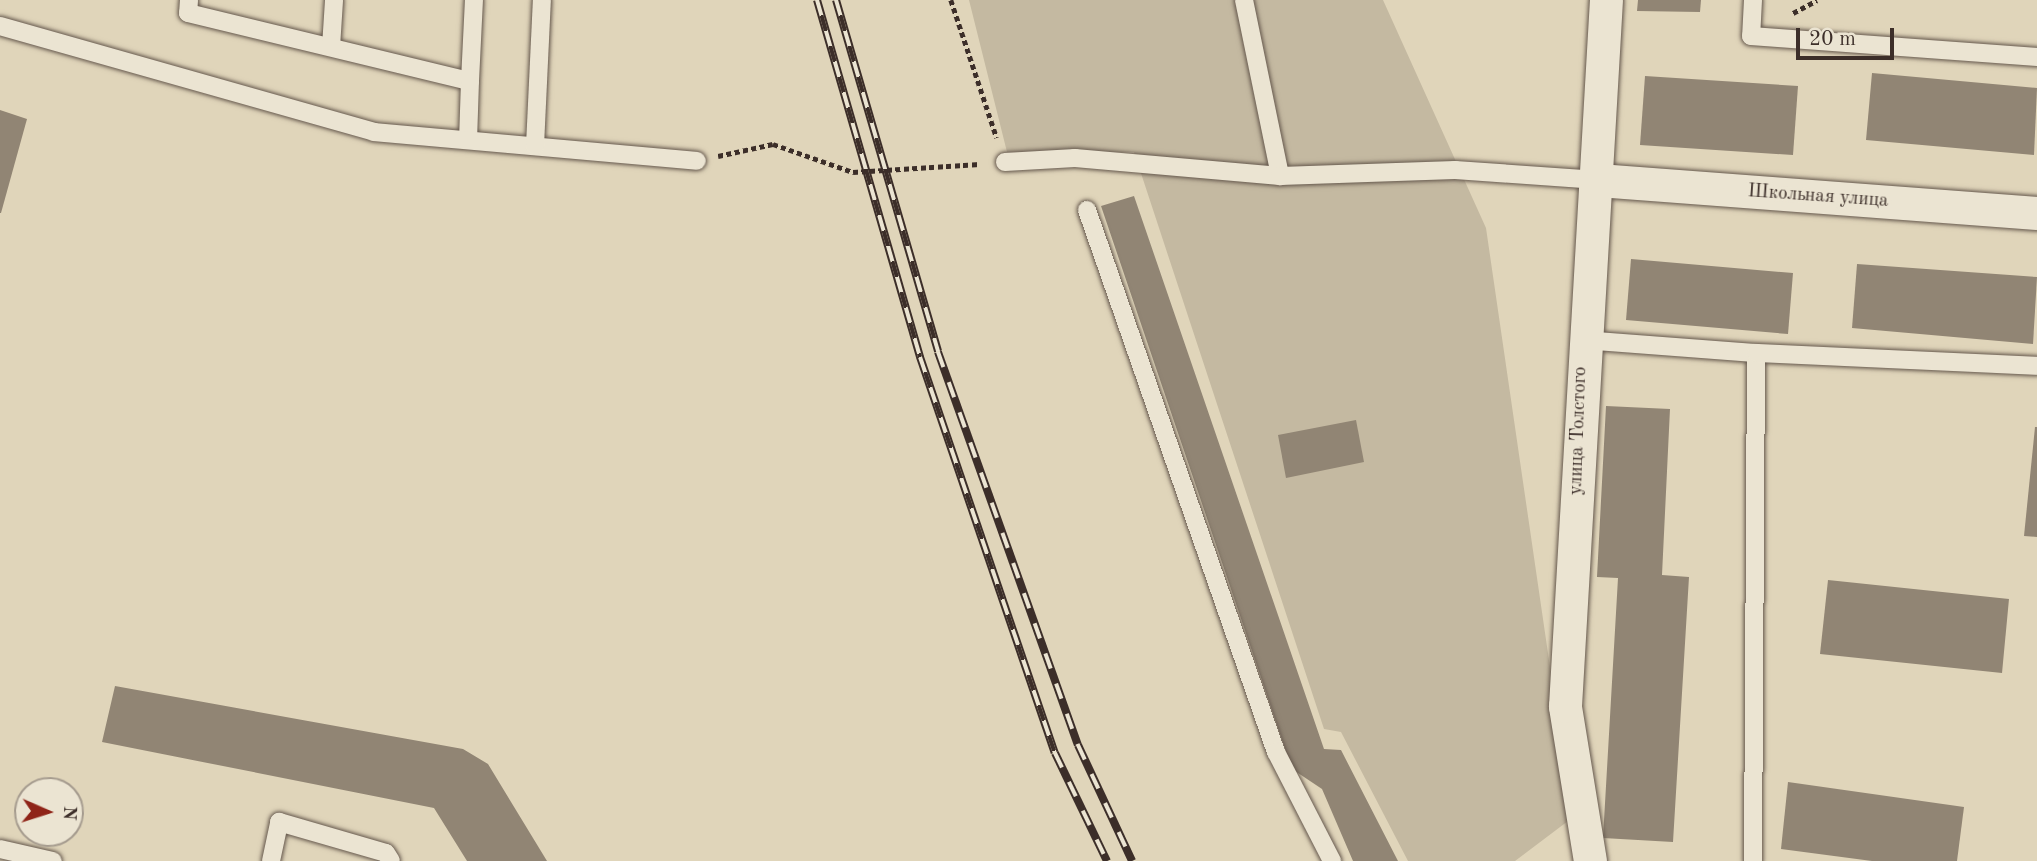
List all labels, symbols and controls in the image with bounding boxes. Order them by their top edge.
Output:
scale bar [1799,14,1897,58]
text: 20 m [1809,29,1856,50]
street label: Школьная улица [1747,181,1889,213]
street label: улица Толстого [1565,366,1593,496]
north arrow [14,777,84,847]
text: N [59,805,78,821]

